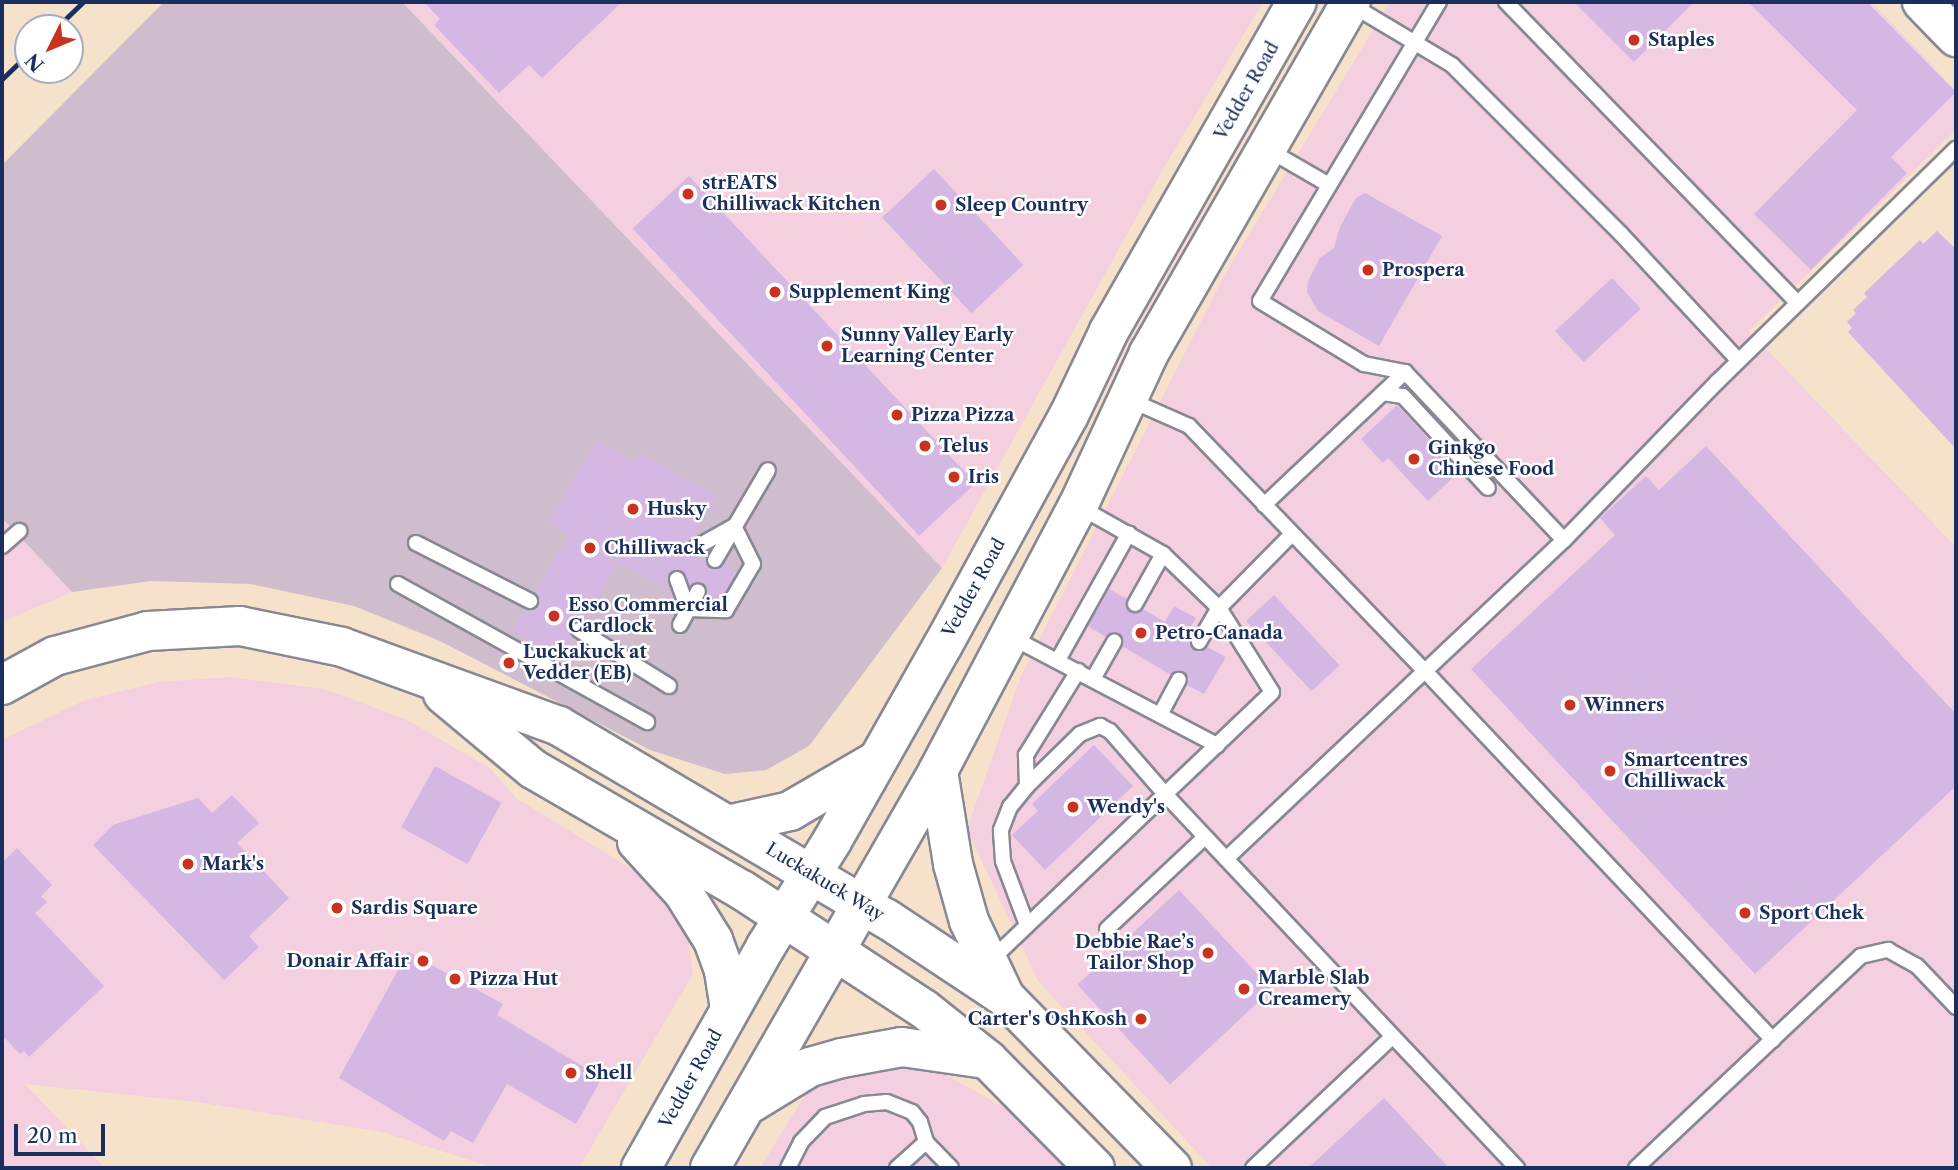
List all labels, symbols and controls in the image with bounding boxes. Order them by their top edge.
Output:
north arrow [14,14,84,84]
place label: Staples [1648,29,1715,51]
marker: Staples [1626,32,1642,48]
street label: Vedder Road [1210,38,1284,144]
text: N [21,48,49,76]
place label: strEATS Chilliwack Kitchen [702,173,881,216]
marker: strEATS Chilliwack Kitchen [680,186,696,202]
place label: Sleep Country [955,194,1088,216]
marker: Sleep Country [933,197,949,213]
place label: Prospera [1382,259,1465,281]
marker: Prospera [1360,262,1376,278]
place label: Supplement King [789,281,950,303]
marker: Supplement King [767,284,783,300]
place label: Sunny Valley Early Learning Center [841,325,1015,368]
marker: Sunny Valley Early Learning Center [819,338,835,354]
place label: Pizza Pizza [911,404,1015,426]
marker: Pizza Pizza [889,407,905,423]
place label: Telus [939,435,989,457]
marker: Telus [917,438,933,454]
place label: Ginkgo Chinese Food [1428,438,1554,480]
marker: Ginkgo Chinese Food [1406,451,1422,467]
place label: Iris [968,466,999,488]
marker: Iris [946,469,962,485]
place label: Husky [647,498,706,520]
marker: Husky [625,501,641,517]
street label: Vedder Road [938,534,1010,642]
place label: Chilliwack [604,537,705,559]
marker: Chilliwack [582,540,598,556]
place label: Esso Commercial Cardlock [568,595,728,638]
marker: Esso Commercial Cardlock [546,608,562,624]
place label: Petro-Canada [1155,622,1283,644]
marker: Petro-Canada [1133,625,1149,641]
place label: Luckakuck at Vedder (EB) [523,642,647,684]
marker: Luckakuck at Vedder (EB) [501,655,517,671]
place label: Winners [1584,694,1664,716]
marker: Winners [1562,697,1578,713]
place label: Smartcentres Chilliwack [1624,750,1748,792]
marker: Smartcentres Chilliwack [1602,763,1618,779]
place label: Wendy's [1087,796,1165,818]
marker: Wendy's [1065,799,1081,815]
street label: Luckakuck Way [762,838,888,926]
place label: Mark's [202,853,264,875]
marker: Mark's [180,856,196,872]
place label: Sardis Square [351,897,478,919]
marker: Sardis Square [329,900,345,916]
place label: Sport Chek [1759,902,1864,924]
marker: Sport Chek [1737,905,1753,921]
place label: Debbie Rae’s Tailor Shop [1075,932,1194,974]
marker: Debbie Rae’s Tailor Shop [1200,945,1216,961]
place label: Donair Affair [286,950,409,972]
marker: Donair Affair [415,953,431,969]
place label: Pizza Hut [469,968,558,990]
place label: Marble Slab Creamery [1258,968,1370,1010]
marker: Pizza Hut [447,971,463,987]
marker: Marble Slab Creamery [1236,981,1252,997]
place label: Carter's OshKosh [968,1008,1127,1030]
marker: Carter's OshKosh [1133,1011,1149,1027]
street label: Vedder Road [655,1025,727,1133]
place label: Shell [585,1062,632,1084]
marker: Shell [563,1065,579,1081]
scale bar [18,1110,108,1154]
text: 20 m [27,1123,78,1148]

